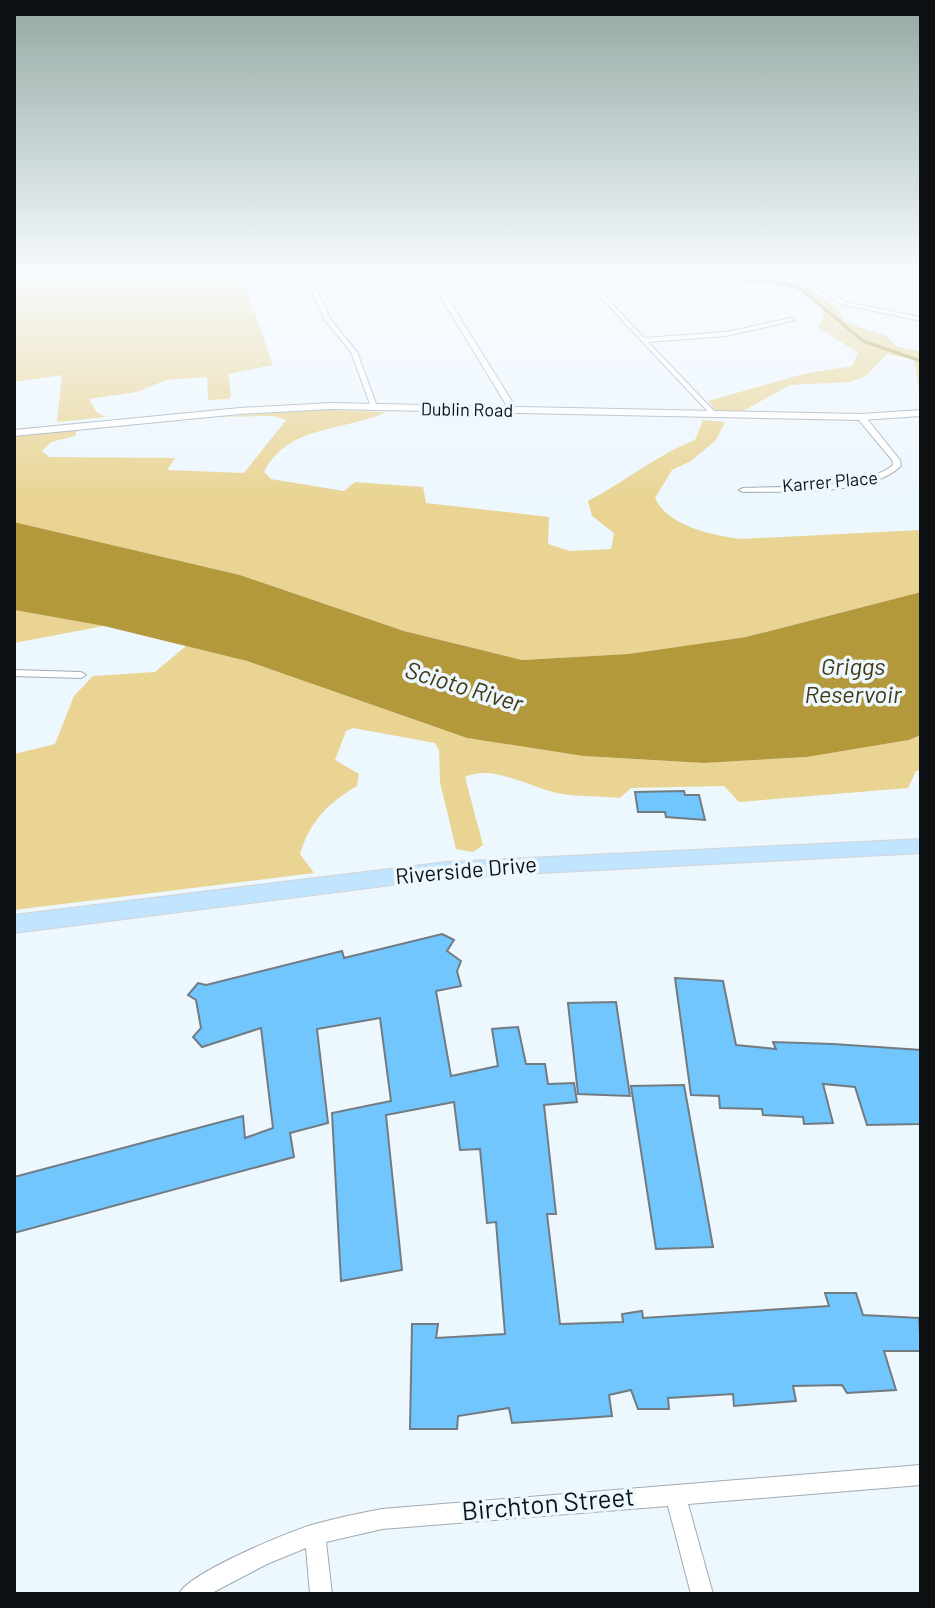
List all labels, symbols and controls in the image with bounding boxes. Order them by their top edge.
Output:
street label: Dublin Road [421,397,513,421]
street label: Karrer Place [781,466,879,496]
water label: Griggs Reservoir [805,651,903,708]
water label: Scioto River [402,654,528,718]
street label: Riverside Drive [394,850,538,888]
street label: Birchton Street [460,1480,636,1525]

